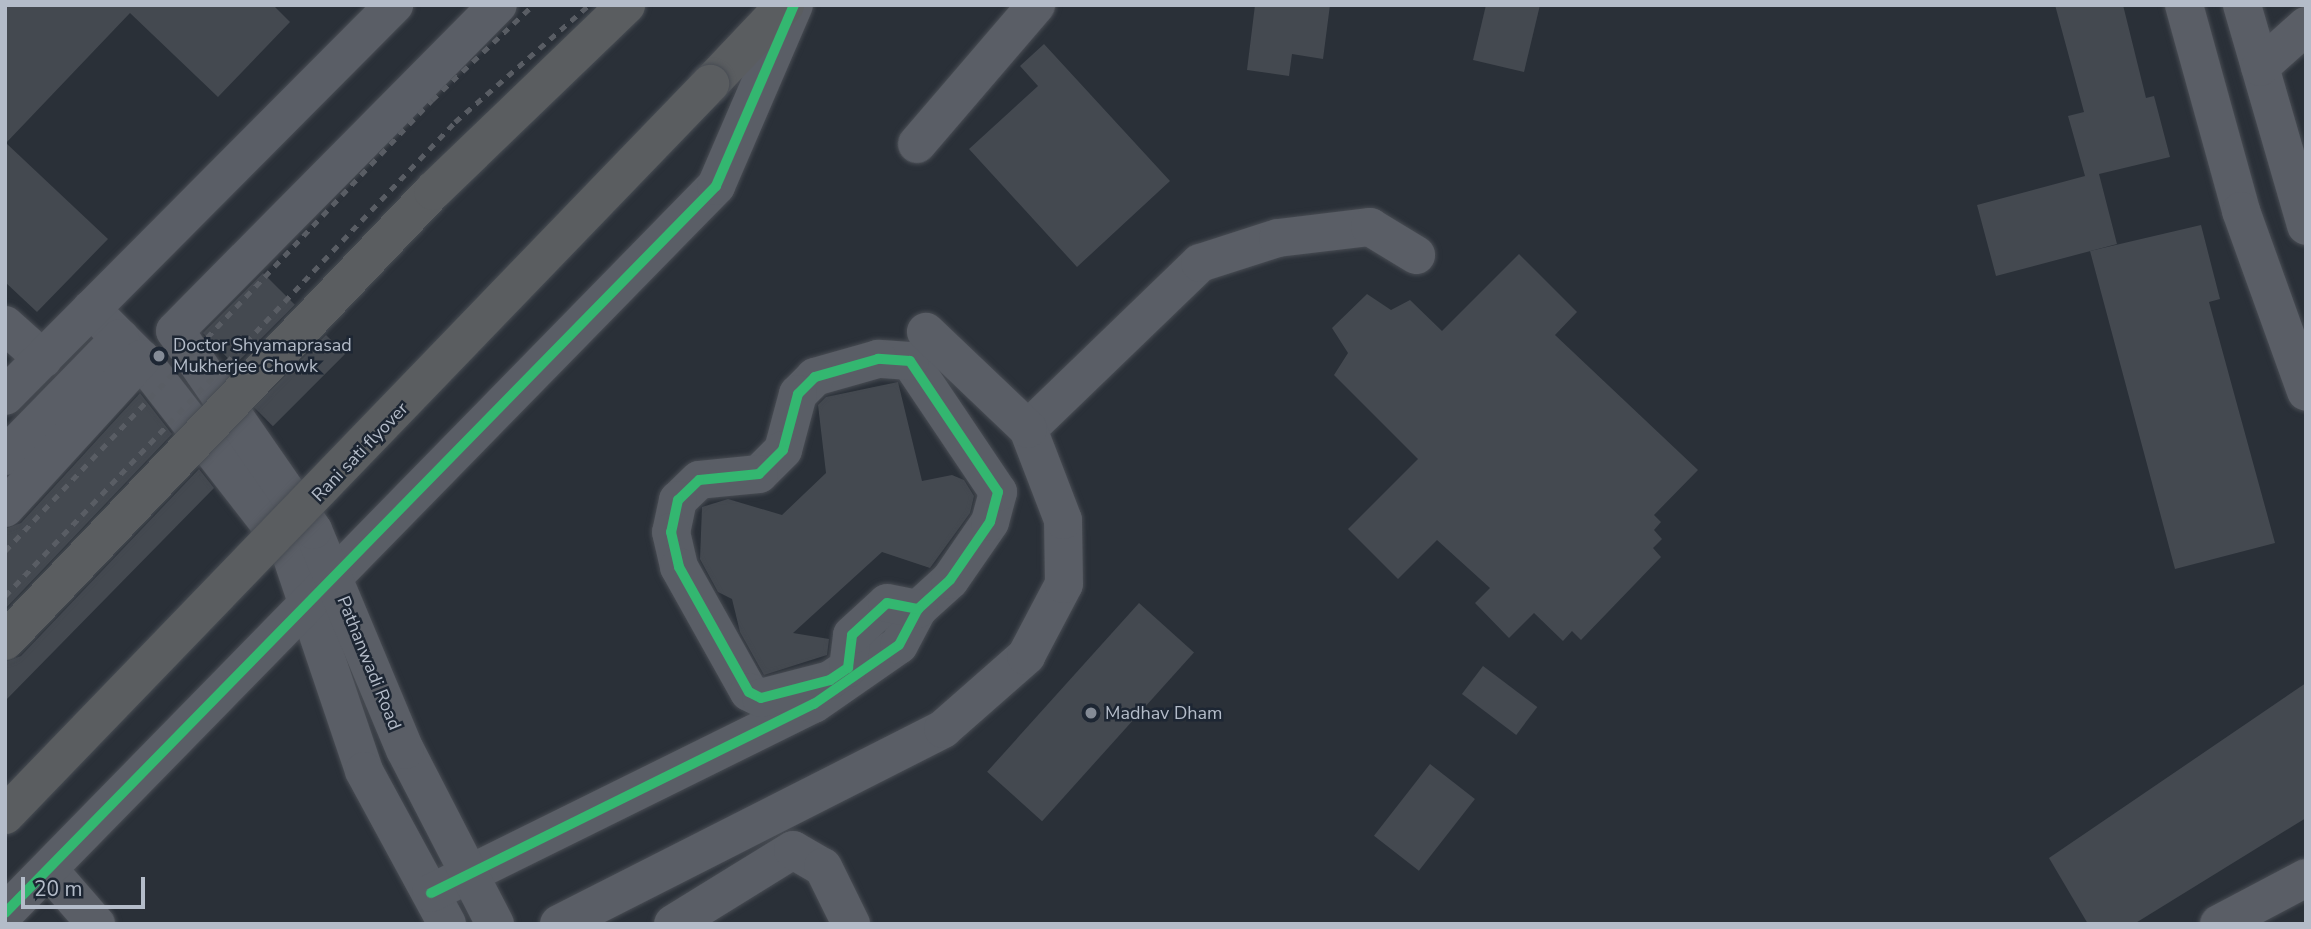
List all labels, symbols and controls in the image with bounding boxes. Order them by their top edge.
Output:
place label: Doctor Shyamaprasad Mukherjee Chowk [173,335,352,378]
marker: Doctor Shyamaprasad Mukherjee Chowk [151,348,167,364]
street label: Rani sati flyover [307,398,413,506]
street label: Pathanwadi Road [332,593,406,733]
place label: Madhav Dham [1105,702,1223,724]
marker: Madhav Dham [1083,705,1099,721]
scale bar [24,862,149,906]
text: 20 m [34,875,83,903]

